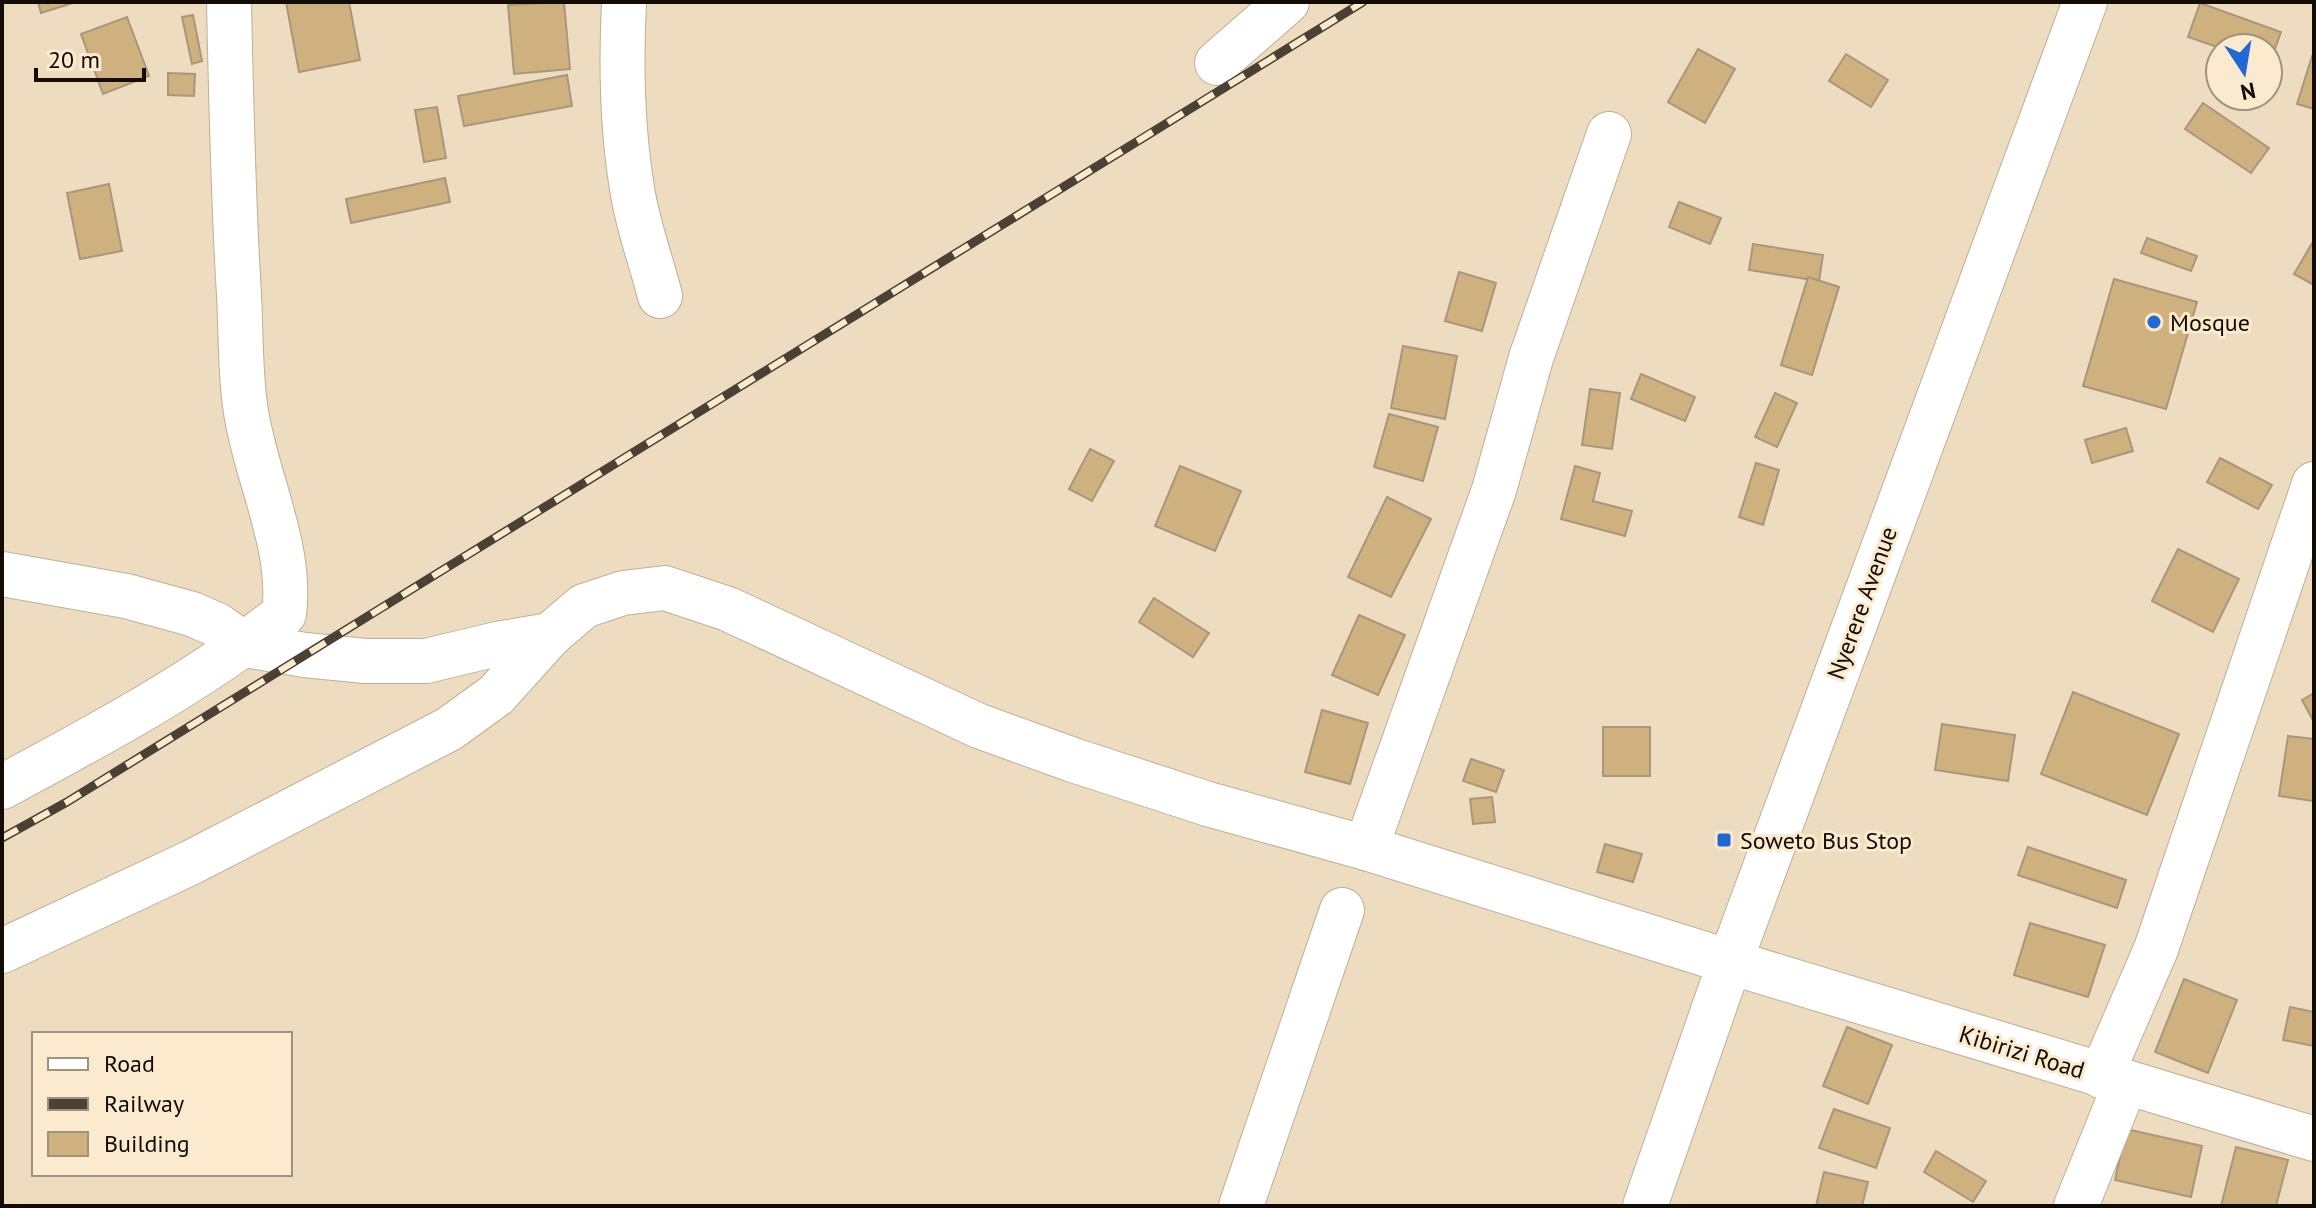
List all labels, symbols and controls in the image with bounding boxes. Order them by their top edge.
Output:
scale bar [36,32,144,82]
north arrow [2204,32,2284,112]
text: 20 m [48,44,100,75]
text: N [2238,76,2258,107]
place label: Mosque [2170,307,2250,338]
marker: Mosque [2145,313,2163,331]
street label: Nyerere Avenue [1820,522,1904,684]
place label: Soweto Bus Stop [1740,825,1912,856]
marker: Soweto Bus Stop [1715,831,1733,849]
street label: Kibirizi Road [1956,1018,2088,1086]
legend [32,1032,292,1176]
text: Road [104,1048,155,1079]
text: Railway [104,1088,184,1119]
text: Building [104,1128,190,1159]

